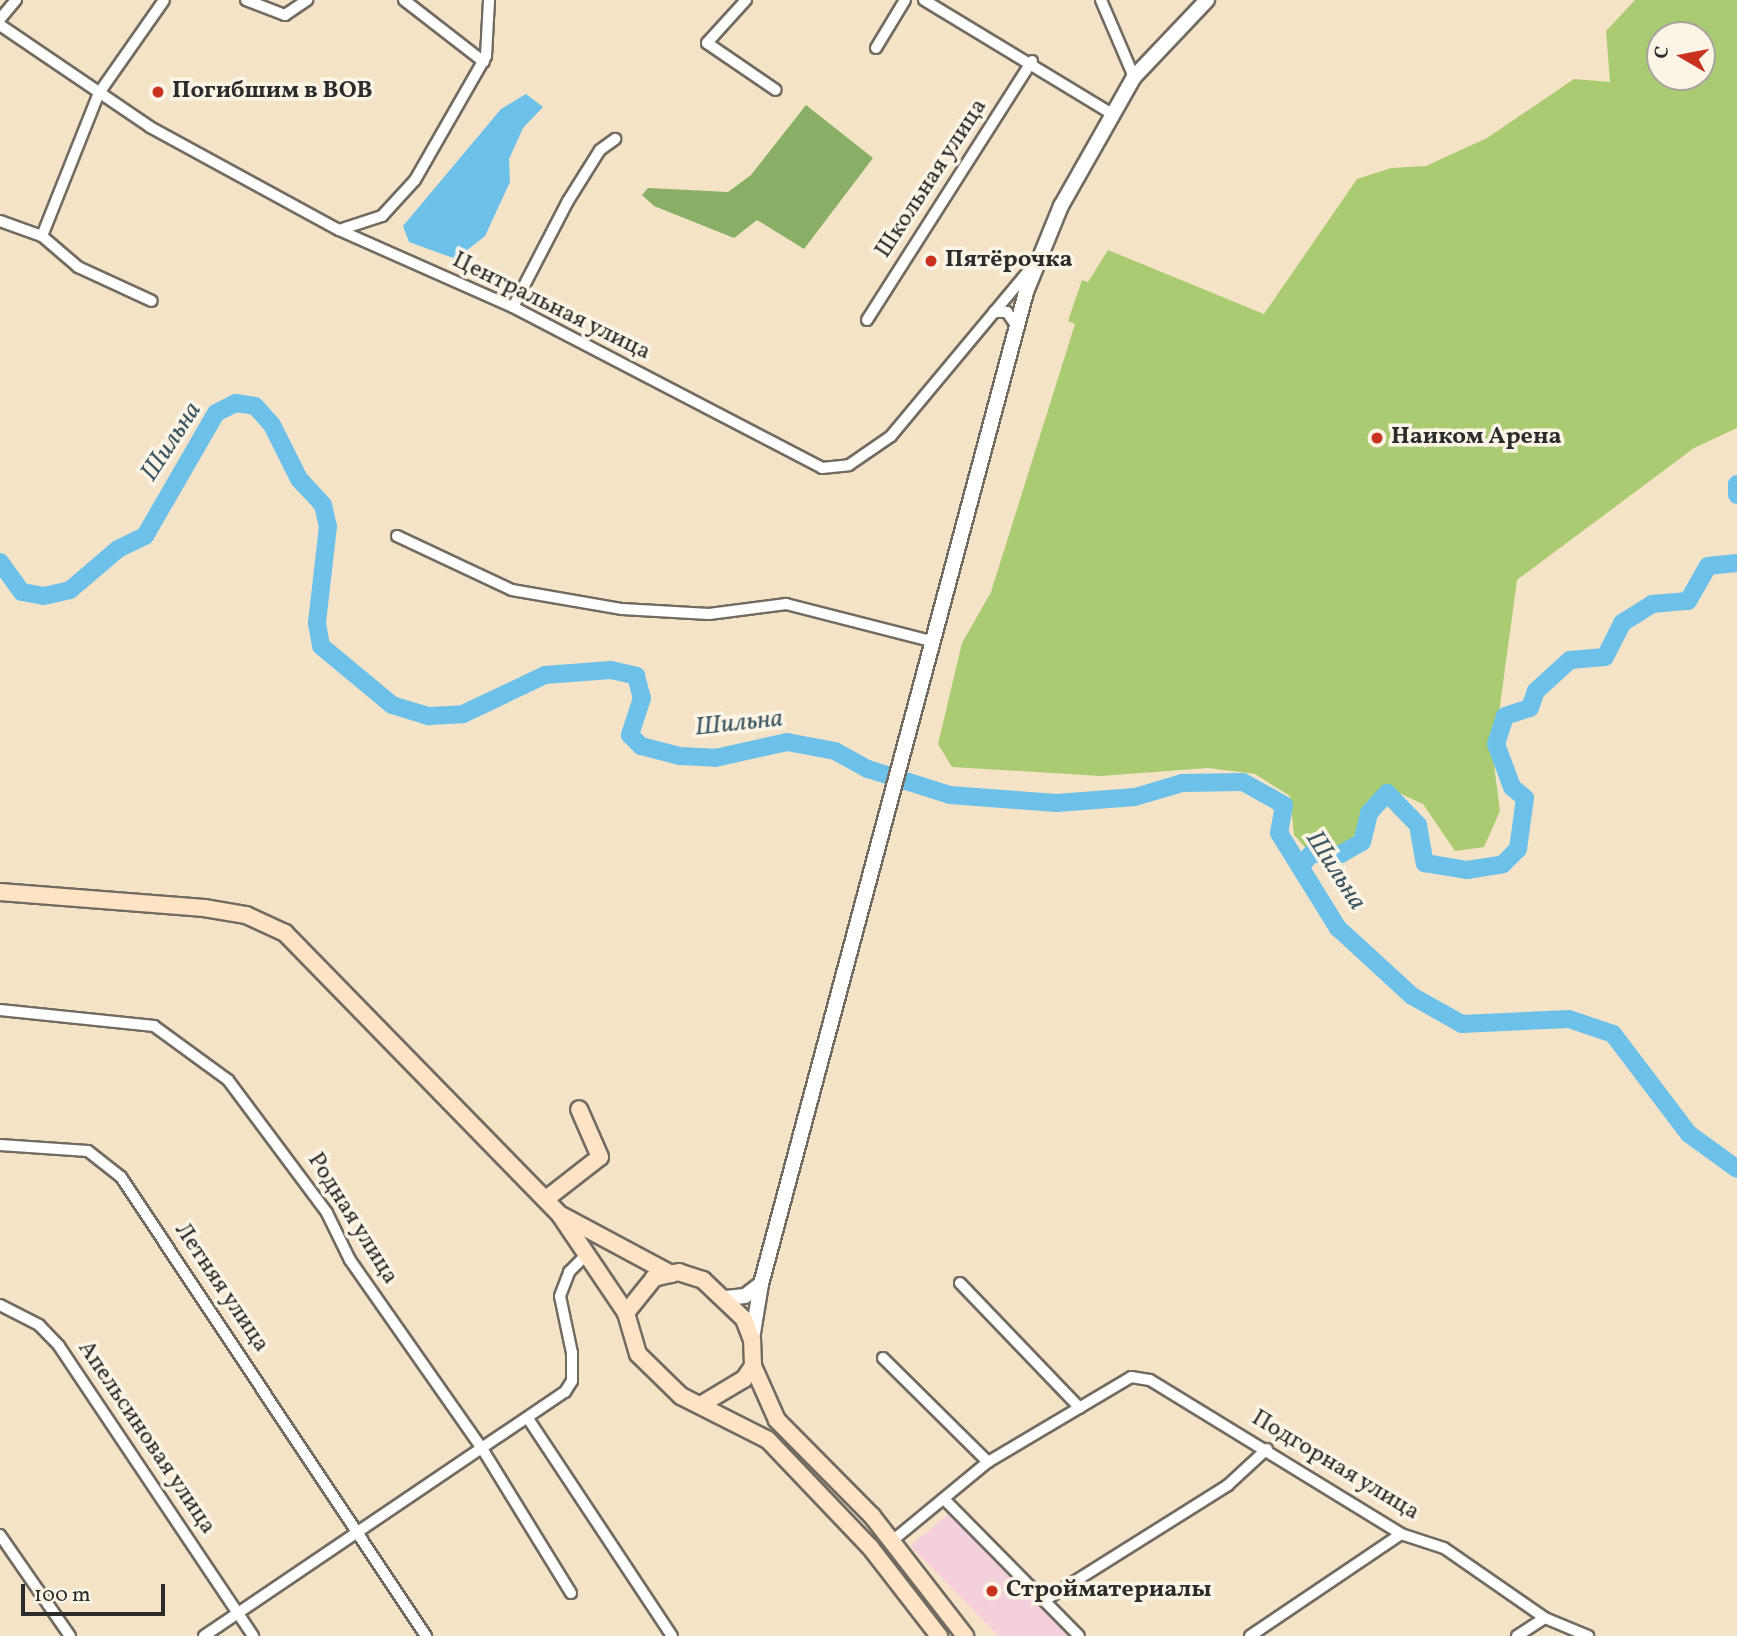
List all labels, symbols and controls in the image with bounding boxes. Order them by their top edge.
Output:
north arrow [1646,21,1716,91]
text: С [1648,44,1676,61]
place label: Погибшим в ВОВ [172,78,373,106]
marker: Погибшим в ВОВ [150,84,166,100]
street label: Школьная улица [870,94,994,264]
street label: Центральная улица [447,246,655,368]
place label: Пятёрочка [945,247,1073,275]
marker: Пятёрочка [923,253,939,269]
water label: Шильна [135,397,209,487]
place label: Наиком Арена [1391,424,1562,452]
marker: Наиком Арена [1369,430,1385,446]
water label: Шильна [694,704,784,744]
water label: Шильна [1298,826,1372,916]
street label: Родная улица [300,1148,404,1290]
street label: Летняя улица [167,1217,275,1359]
street label: Апельсиновая улица [70,1335,222,1541]
street label: Подгорная улица [1245,1404,1425,1528]
scale bar [24,1570,168,1614]
place label: Стройматериалы [1006,1577,1211,1605]
text: 100 m [34,1581,91,1610]
marker: Стройматериалы [984,1583,1000,1599]

